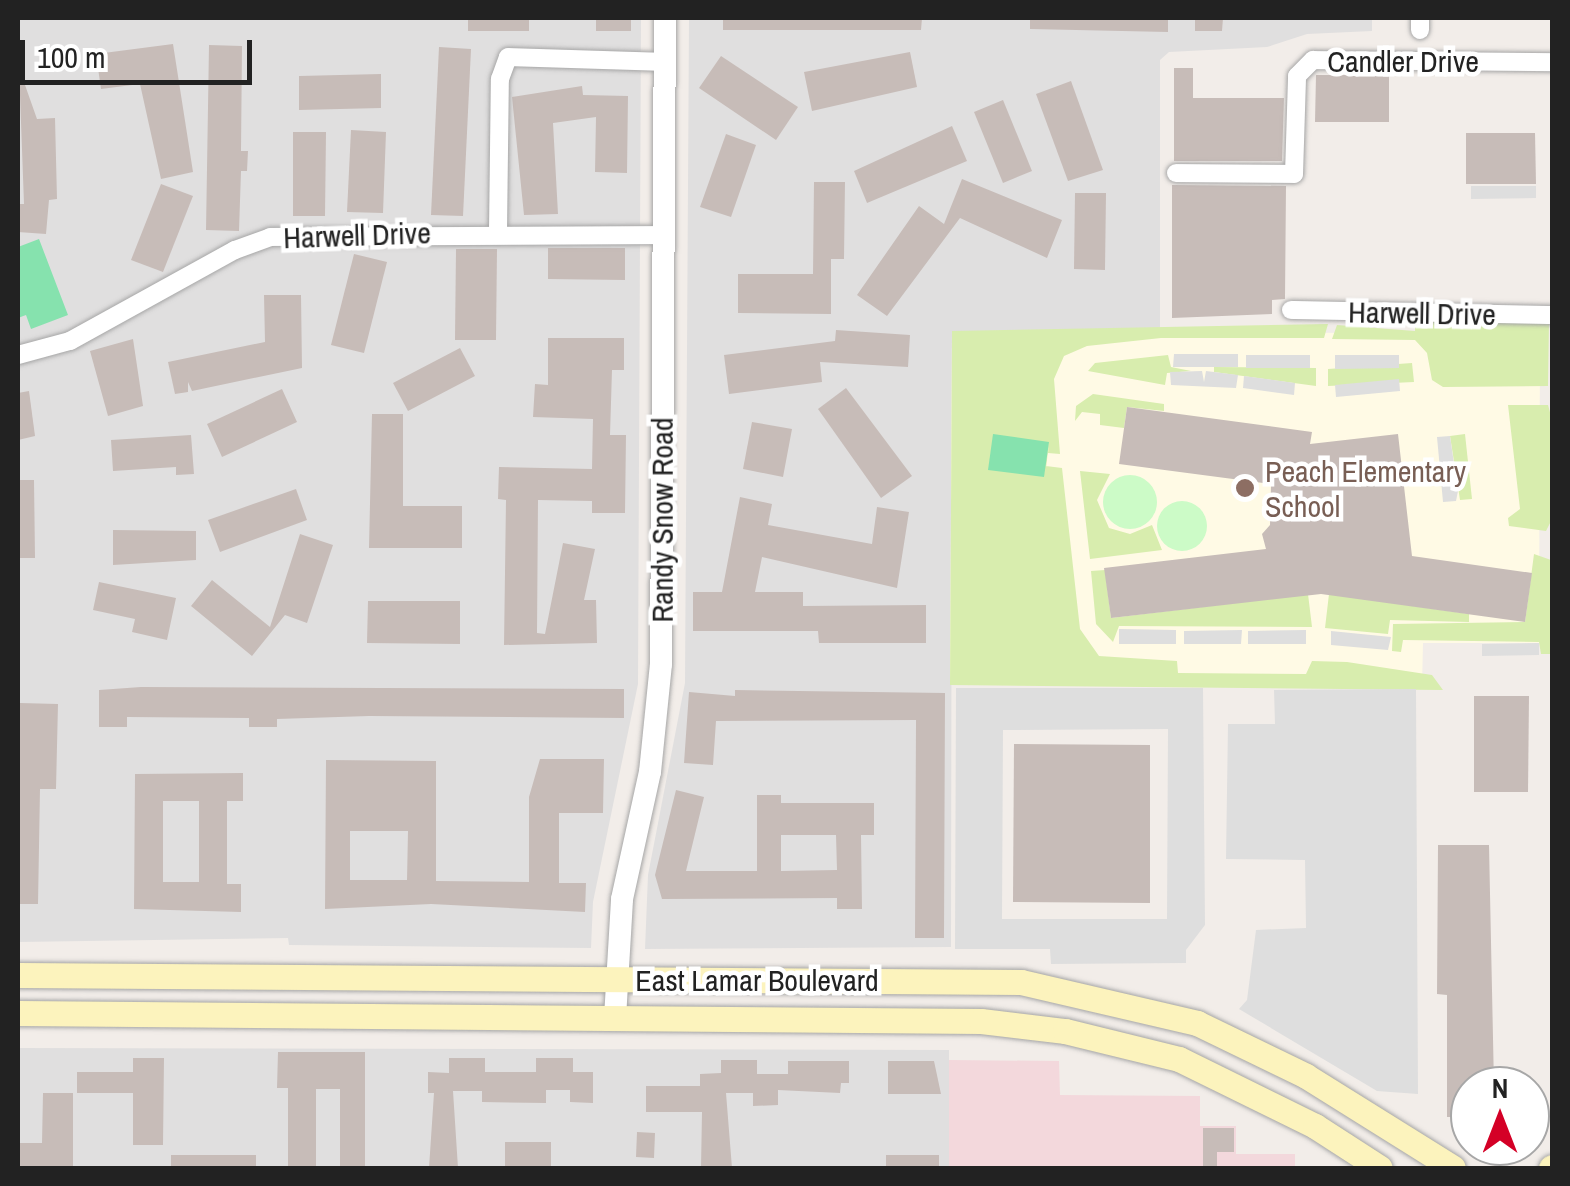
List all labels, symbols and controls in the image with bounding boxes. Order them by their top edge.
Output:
scale bar [25,20,258,82]
text: 100 m [37,37,105,77]
street label: Candler Drive [1327,43,1479,79]
street label: Harwell Drive [283,214,431,256]
street label: Harwell Drive [1348,294,1496,332]
street label: Randy Snow Road [644,417,680,623]
place label: Peach Elementary School [1265,453,1466,524]
marker: Peach Elementary School [1234,477,1256,499]
street label: East Lamar Boulevard [635,962,879,998]
north arrow [1450,1066,1550,1166]
text: N [1492,1069,1508,1107]

